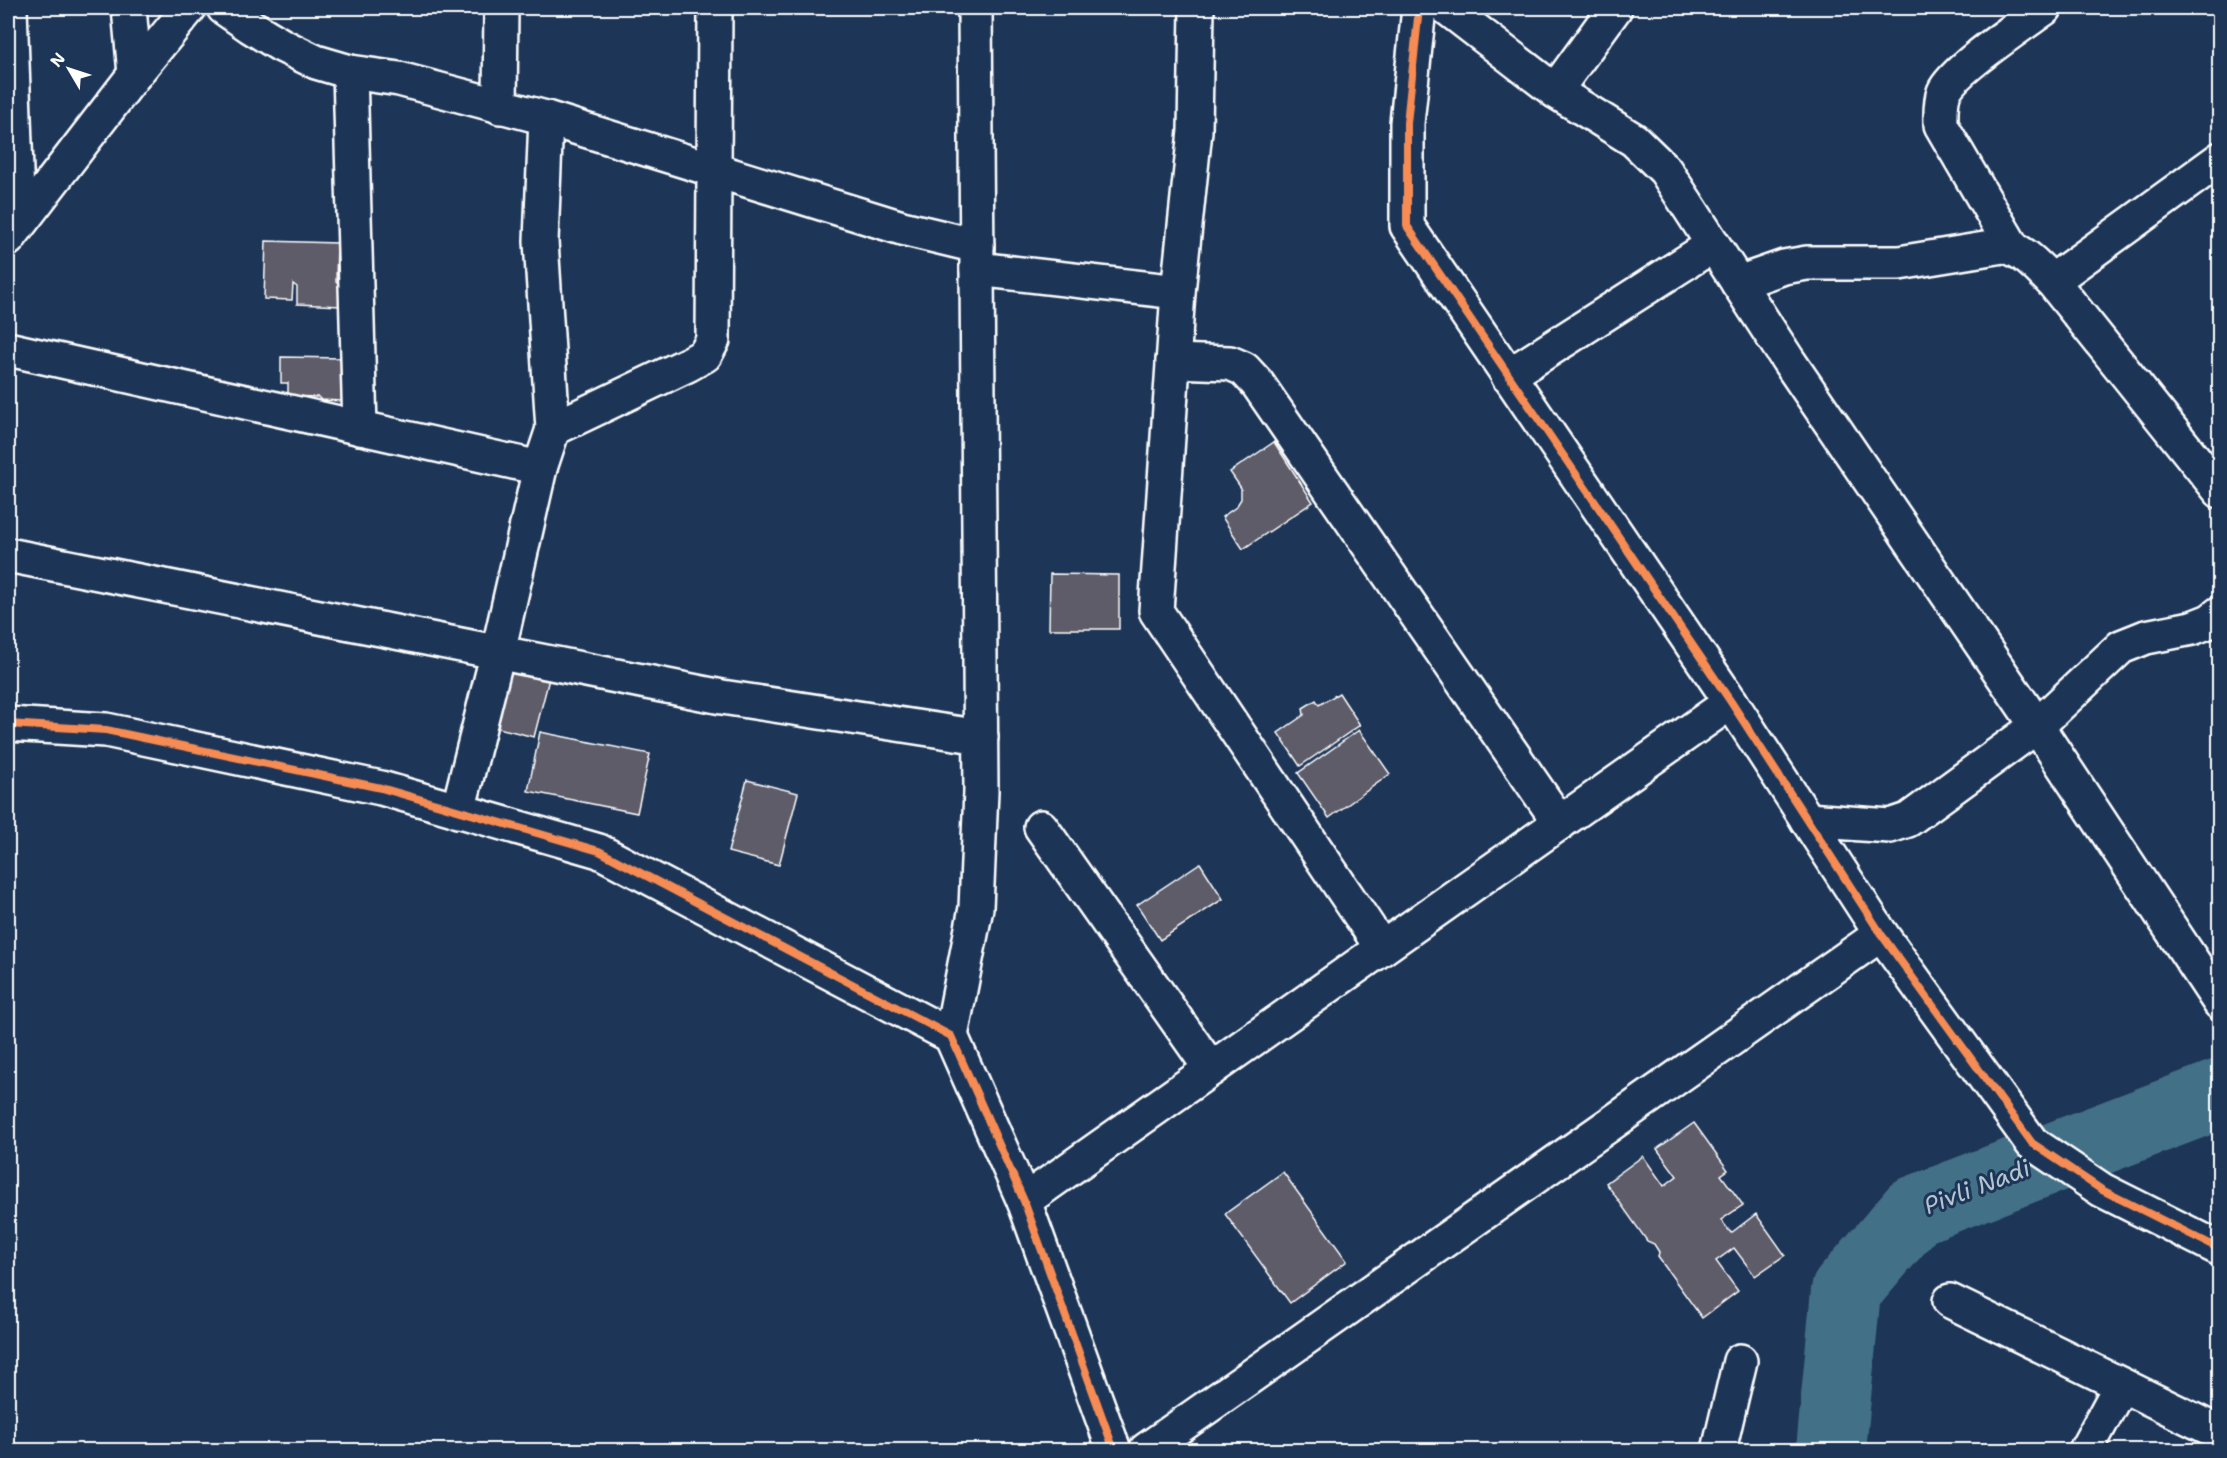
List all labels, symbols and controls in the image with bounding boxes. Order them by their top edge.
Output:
north arrow [39,39,99,99]
text: N [46,48,70,71]
water label: Pivli Nadi [1919,1152,2036,1222]

